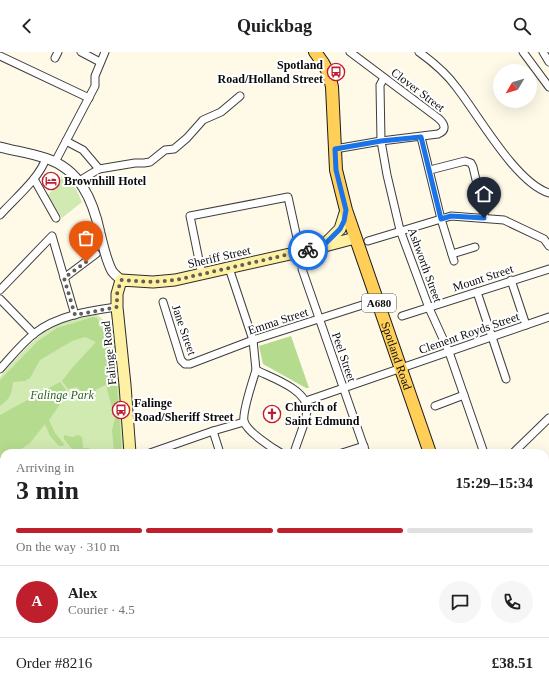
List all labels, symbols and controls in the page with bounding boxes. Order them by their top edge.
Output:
icon: back [16,15,38,37]
icon: search [511,15,533,37]
text: Quickbag [237,16,312,36]
place label: Spotland Road/Holland Street [218,58,323,86]
bus stop icon: Spotland Road/Holland Street [326,62,346,82]
north arrow [493,64,537,108]
map controls [493,64,537,108]
street label: Clover Street [388,65,448,115]
hotel icon: Brownhill Hotel [41,171,61,191]
place label: Brownhill Hotel [64,174,147,188]
pin [467,177,501,218]
icon: home [473,183,495,205]
pin [69,221,103,262]
street label: Ashworth Street [405,226,445,305]
icon: bag [75,227,97,249]
courier [288,230,328,270]
icon: bike [297,239,319,261]
street label: Sheriff Street [186,243,252,271]
street label: Mount Street [451,261,516,294]
road number: A680 [362,294,396,312]
street label: Jane Street [169,303,199,358]
street label: Emma Street [246,305,310,337]
street label: Clement Royds Street [417,309,522,357]
street label: Falinge Road [99,320,119,386]
street label: Spotland Road [378,320,415,392]
street label: Peel Street [329,330,359,384]
park label: Falinge Park [29,388,94,402]
place label: Falinge Road/Sheriff Street [134,396,233,424]
bus stop icon: Falinge Road/Sheriff Street [111,400,131,420]
place label: Church of Saint Edmund [285,400,360,428]
church icon: Church of Saint Edmund [262,404,282,424]
text: Arriving in [16,460,74,475]
text: 15:29–15:34 [456,475,533,491]
text: 3 min [16,476,79,505]
text: On the way · 310 m [16,539,120,554]
button: chat [439,581,481,623]
button: phone [491,581,533,623]
text: Alex [68,585,97,601]
text: A [32,593,42,609]
text: Courier · 4.5 [68,602,135,617]
text: Order #8216 [16,655,92,671]
text: £38.51 [492,655,533,671]

